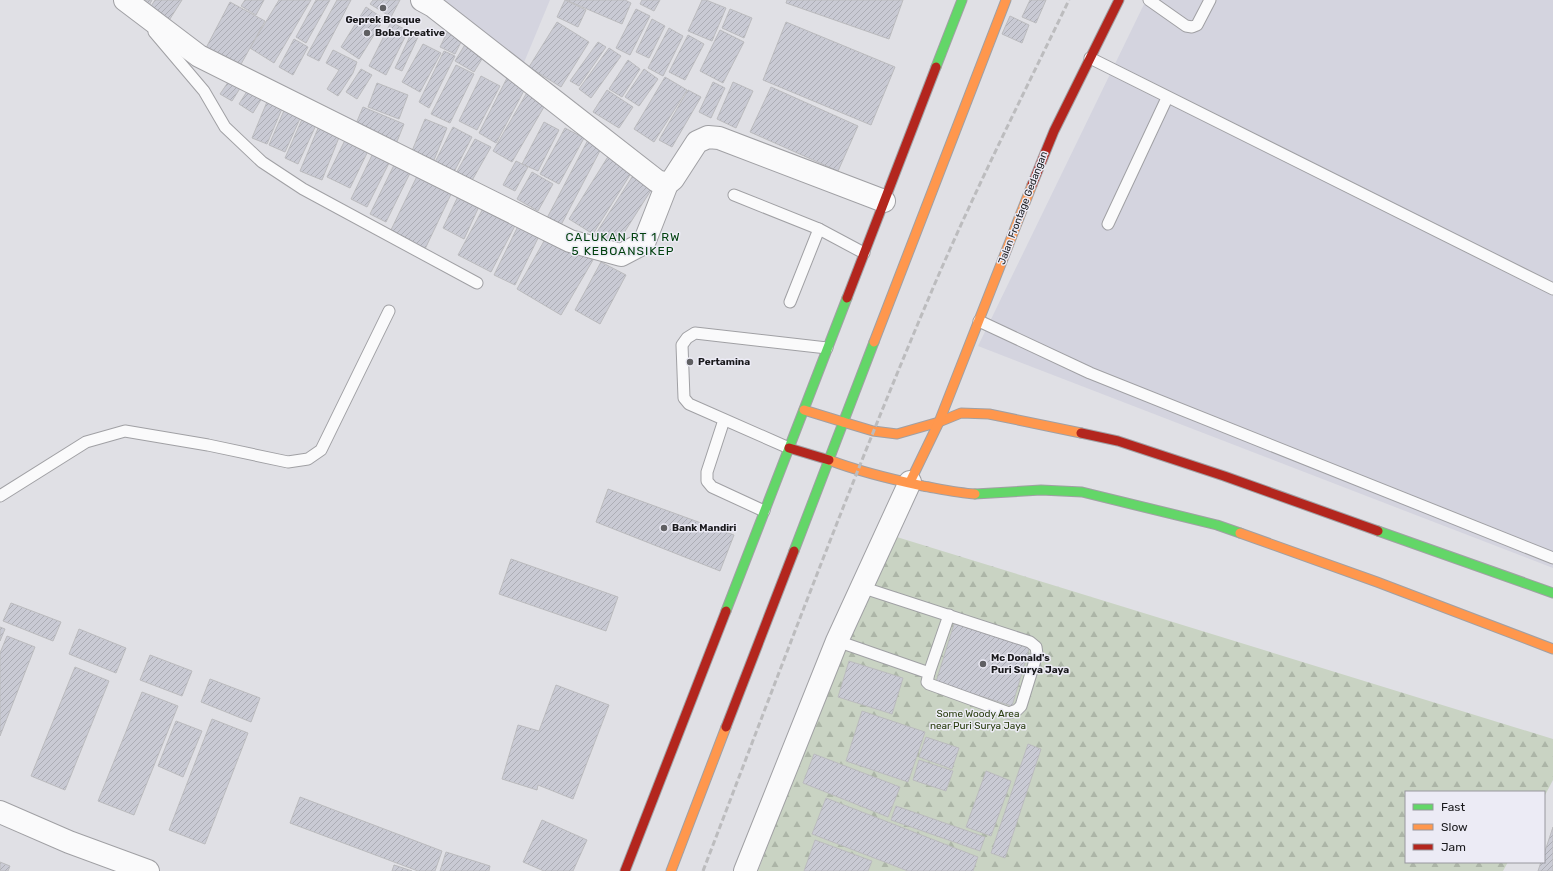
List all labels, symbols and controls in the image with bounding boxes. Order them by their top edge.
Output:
marker: Geprek Bosque [378,3,388,13]
place label: Geprek Bosque [345,14,421,26]
place label: Boba Creative [375,27,445,39]
marker: Boba Creative [362,28,372,38]
street label: Jalan Frontage Gedangan [996,150,1050,266]
district label: CALUKAN RT 1 RW 5 KEBOANSIKEP [565,230,681,258]
place label: Pertamina [698,356,750,368]
marker: Pertamina [685,357,695,367]
place label: Bank Mandiri [672,522,737,534]
marker: Bank Mandiri [659,523,669,533]
place label: Mc Donald's Puri Surya Jaya [991,652,1069,676]
marker: Mc Donald's Puri Surya Jaya [978,659,988,669]
park label: Some Woody Area near Puri Surya Jaya [930,708,1026,732]
legend [1405,791,1545,863]
text: Fast [1441,800,1465,814]
text: Slow [1441,820,1468,834]
text: Jam [1441,840,1466,854]

